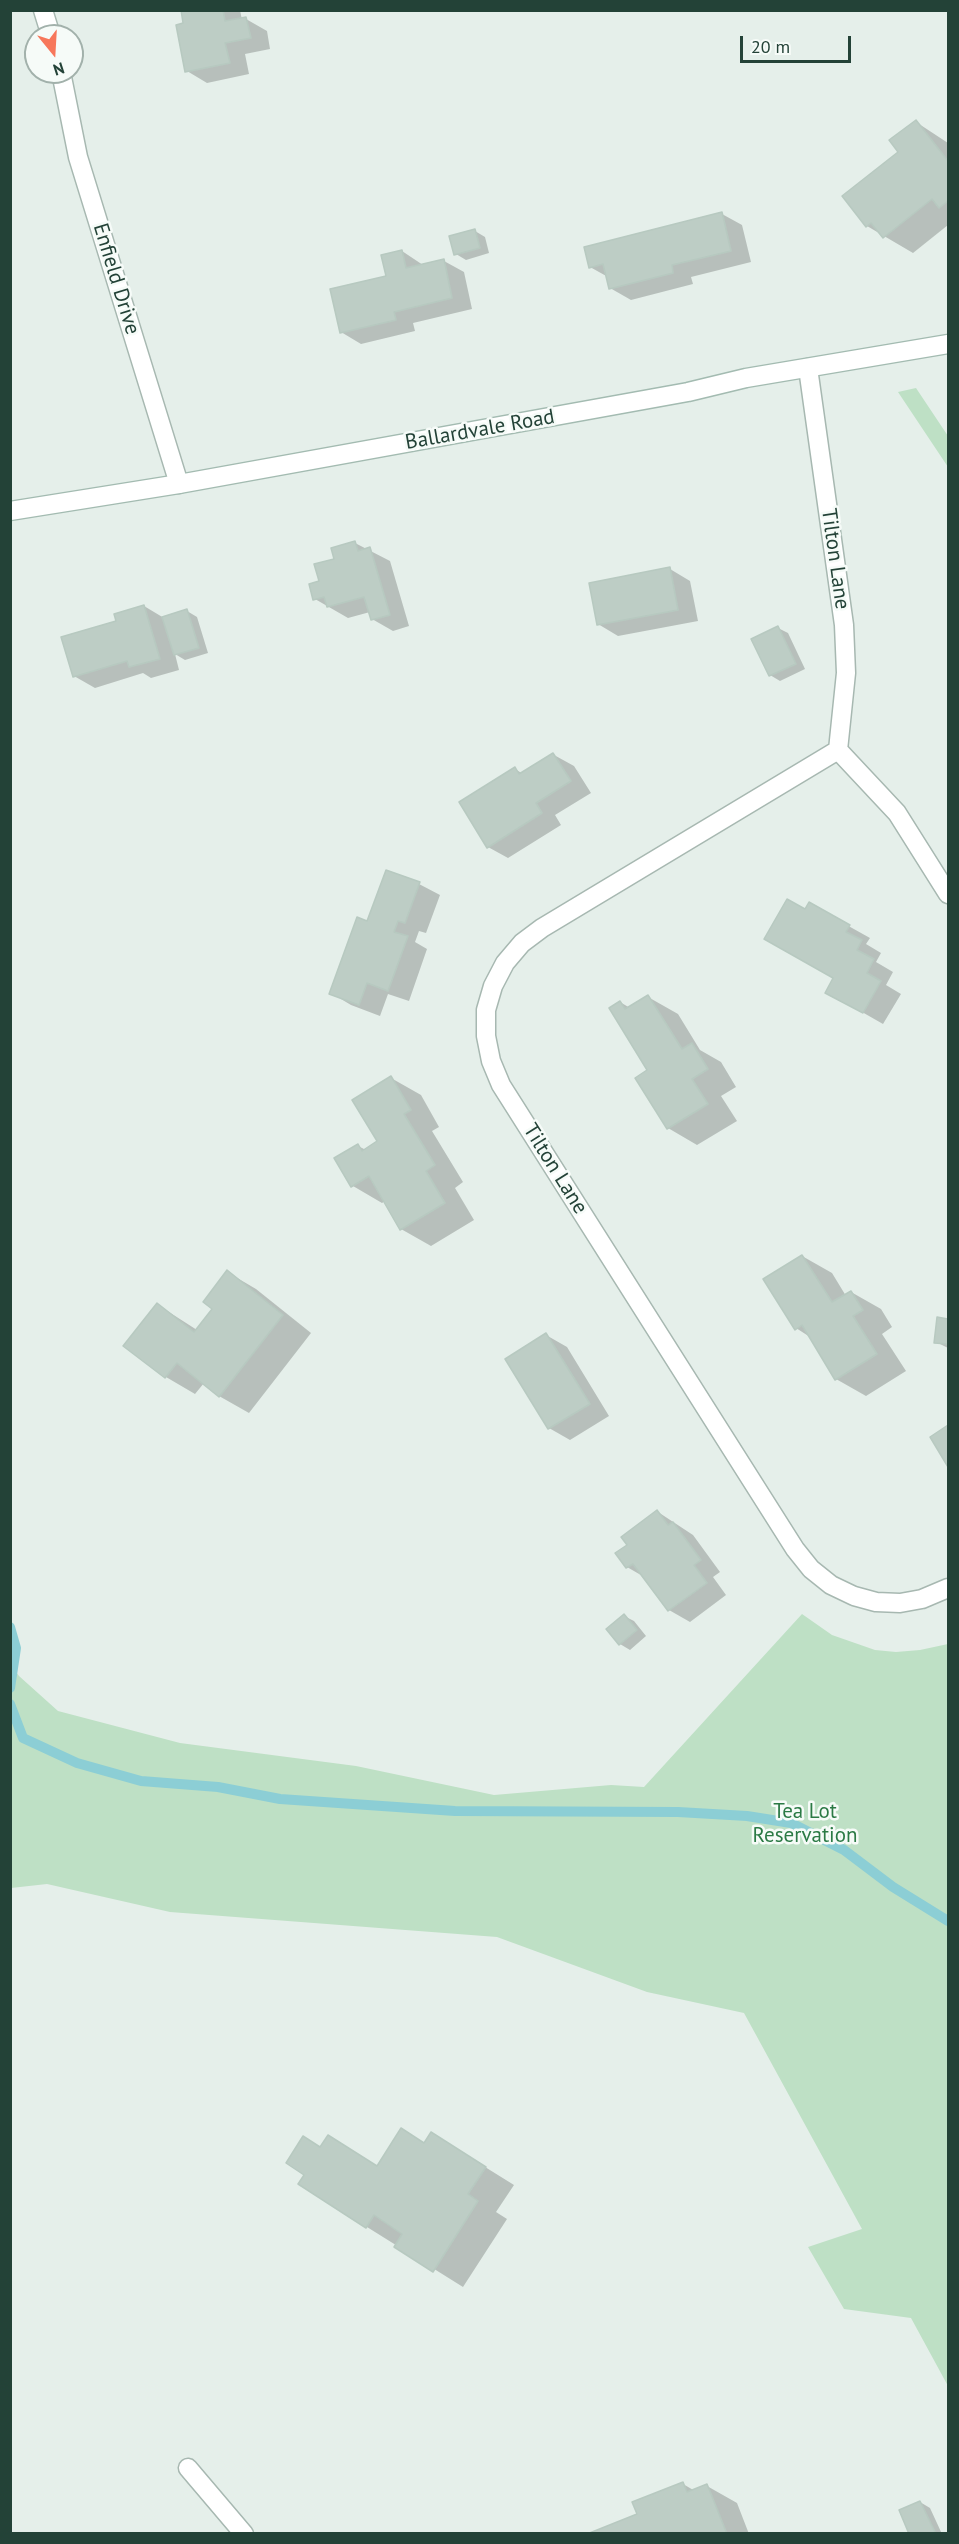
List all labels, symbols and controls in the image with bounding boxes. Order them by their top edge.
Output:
north arrow [24,24,84,84]
scale bar [743,24,854,62]
text: 20 m [751,35,790,58]
text: N [51,58,67,80]
street label: Enfield Drive [87,220,145,338]
street label: Ballardvale Road [403,404,557,456]
street label: Tilton Lane [815,507,855,611]
street label: Tilton Lane [517,1119,593,1219]
park label: Tea Lot Reservation [753,1799,857,1849]

